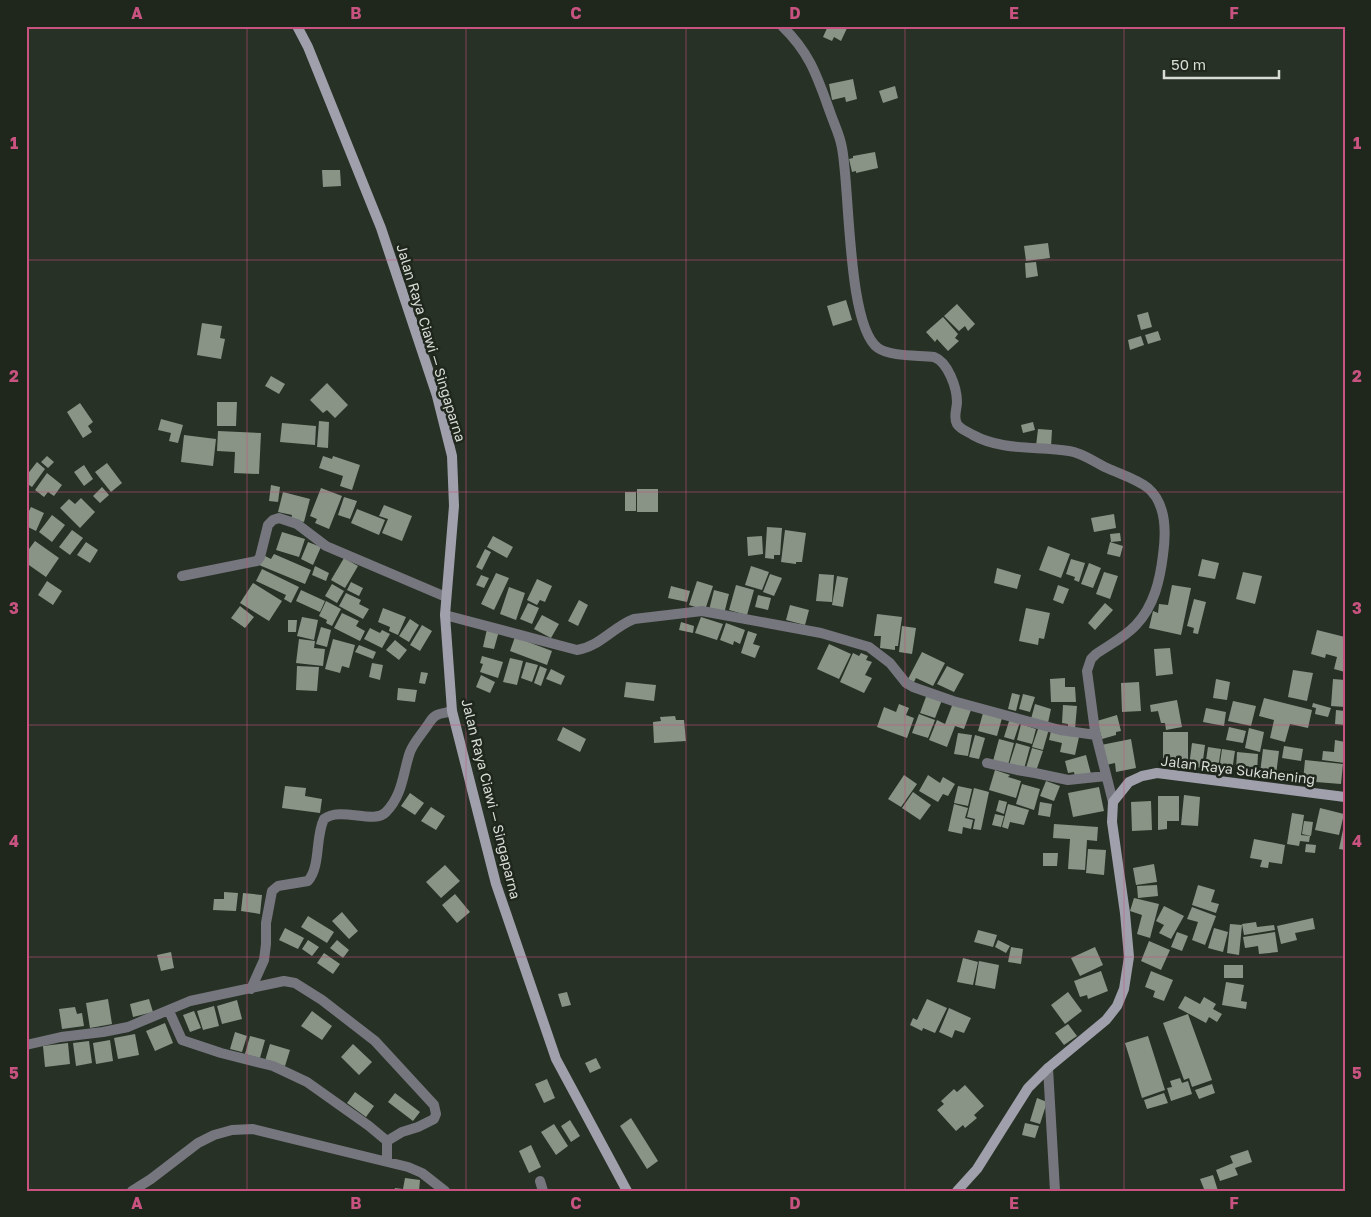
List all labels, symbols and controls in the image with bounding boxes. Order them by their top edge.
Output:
text: A [131,3,143,23]
text: B [350,3,362,23]
text: C [570,3,582,23]
text: D [789,3,801,23]
text: E [1009,3,1019,23]
text: F [1229,3,1239,23]
scale bar [1164,48,1278,80]
text: 50 m [1171,55,1206,73]
text: 1 [10,133,18,153]
text: 1 [1353,133,1361,153]
street label: Jalan Raya Ciawi — Singaparna [393,242,470,444]
text: 2 [9,366,19,386]
text: 2 [1352,366,1362,386]
text: 3 [9,598,19,618]
text: 3 [1352,598,1362,618]
street label: Jalan Raya Ciawi — Singaparna [458,697,525,901]
street label: Jalan Raya Sukahening [1160,752,1316,787]
text: 4 [9,831,19,851]
text: 4 [1352,831,1362,851]
text: 5 [9,1063,19,1083]
text: 5 [1352,1063,1362,1083]
text: A [131,1193,143,1213]
text: B [350,1193,362,1213]
text: C [570,1193,582,1213]
text: D [789,1193,801,1213]
text: E [1009,1193,1019,1213]
text: F [1229,1193,1239,1213]

